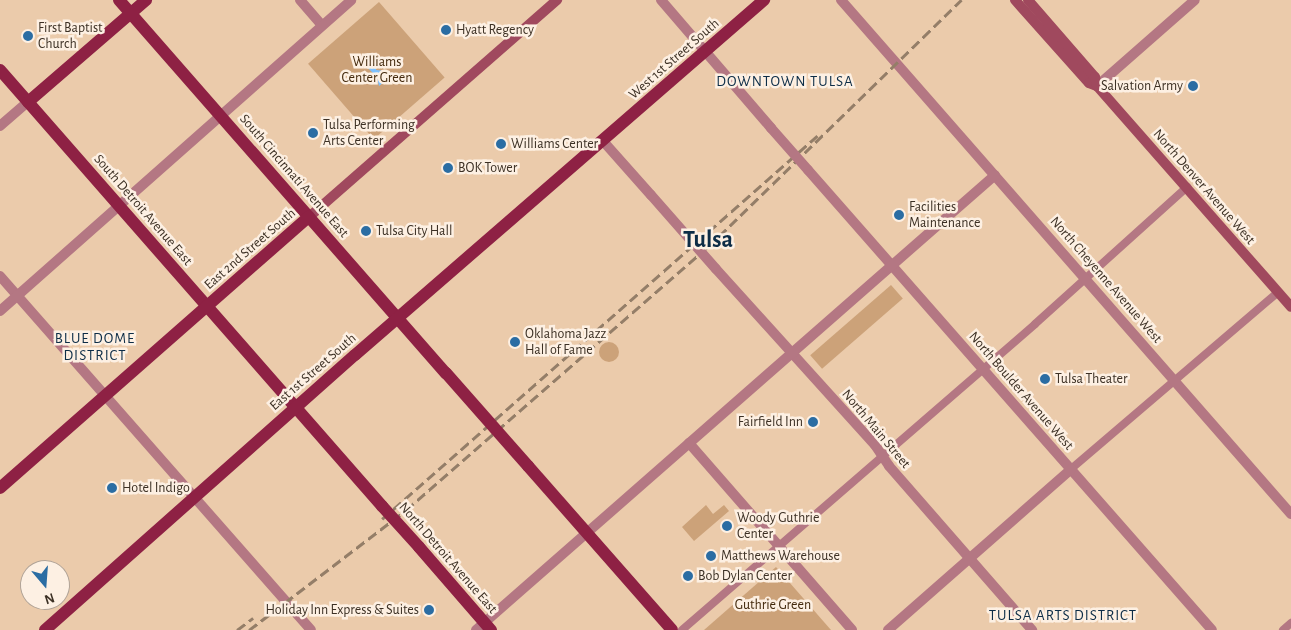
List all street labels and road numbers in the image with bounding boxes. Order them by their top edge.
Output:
street label: West 1st Street South [625,15,723,103]
street label: South Cincinnati Avenue East [236,111,352,241]
street label: North Denver Avenue West [1149,126,1259,248]
street label: South Detroit Avenue East [90,151,196,269]
street label: East 2nd Street South [201,205,299,293]
street label: North Cheyenne Avenue West [1047,213,1165,347]
street label: North Boulder Avenue West [965,328,1077,454]
street label: East 1st Street South [266,330,360,414]
street label: North Main Street [838,386,914,472]
street label: North Detroit Avenue East [395,499,501,617]

